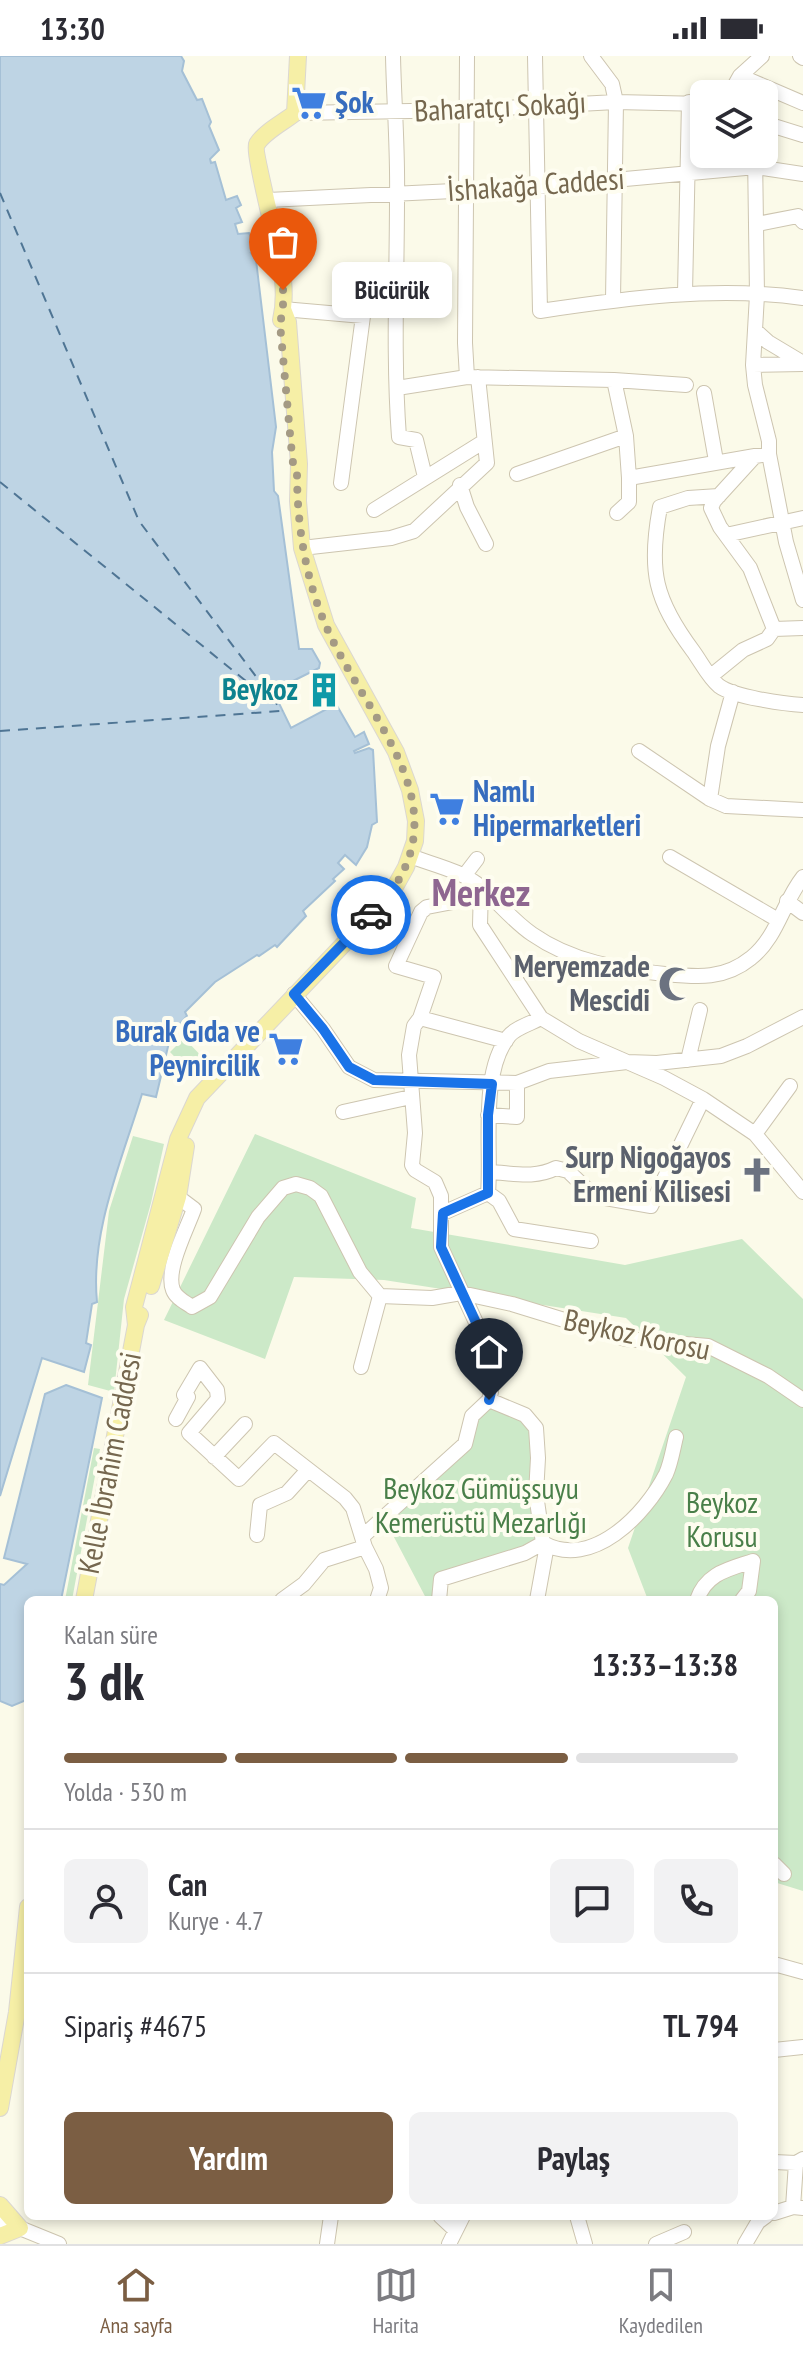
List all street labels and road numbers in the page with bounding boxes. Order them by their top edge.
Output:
street label: Baharatçı Sokağı [413,82,587,129]
street label: İshakağa Caddesi [446,158,626,209]
street label: Beykoz Korosu [561,1299,714,1368]
street label: Kelle İbrahim Caddesi [68,1349,149,1577]

